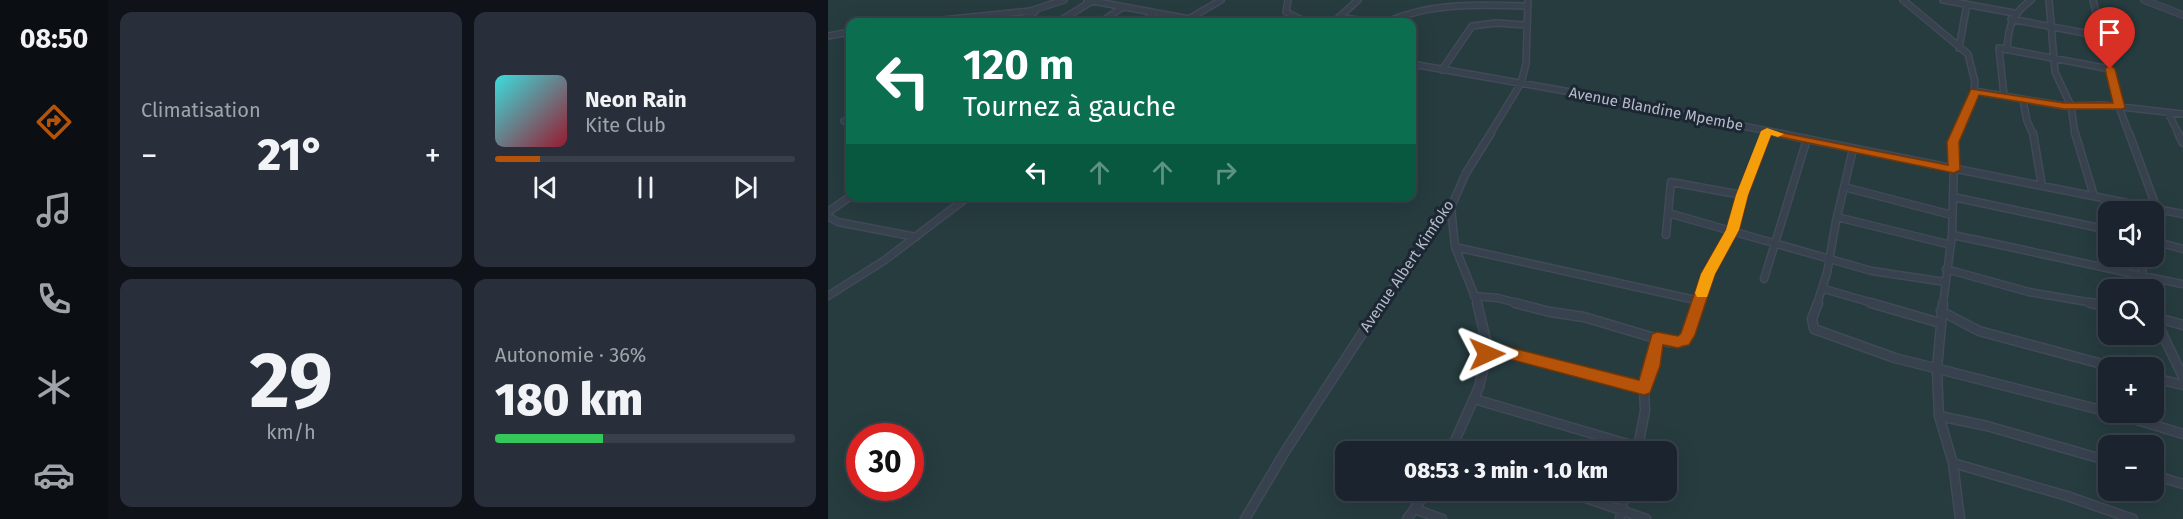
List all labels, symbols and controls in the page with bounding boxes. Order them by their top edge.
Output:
pin [2084,7,2135,69]
icon: arrive [2093,16,2126,49]
text: 08:50 [20,23,88,55]
text: 120 m [963,40,1074,90]
icon: left [864,42,942,120]
street label: Avenue Blandine Mpembe [1567,83,1745,135]
text: Neon Rain [585,86,687,113]
text: Tournez à gauche [963,91,1176,123]
text: Climatisation [141,98,261,122]
icon: directions [33,101,75,143]
text: Kite Club [585,113,666,137]
text: 21° [257,128,325,182]
text: − [141,136,158,176]
text: + [425,136,441,176]
icon: left [1020,156,1053,189]
icon: ahead [1083,156,1116,189]
icon: ahead [1146,156,1179,189]
icon: right [1209,156,1242,189]
icon: previous [529,171,562,204]
icon: pause [629,171,662,204]
icon: next [729,171,762,204]
icon: music [33,189,75,231]
street label: Avenue Albert Kimfoko [1356,197,1458,335]
map controls [2098,201,2164,501]
button: sound [2098,201,2164,267]
icon: phone [33,278,75,320]
button: search [2098,279,2164,345]
position arrow [1455,322,1519,386]
text: 29 [249,334,333,428]
text: Autonomie · 36% [495,343,646,367]
button: + [2098,357,2164,423]
icon: climate [33,366,75,408]
text: 180 km [495,373,643,427]
text: km/h [266,420,316,444]
speed limit sign: 30 [846,423,924,501]
button: − [2098,435,2164,501]
icon: car [33,454,75,496]
text: 08:53 · 3 min · 1.0 km [1404,457,1608,484]

